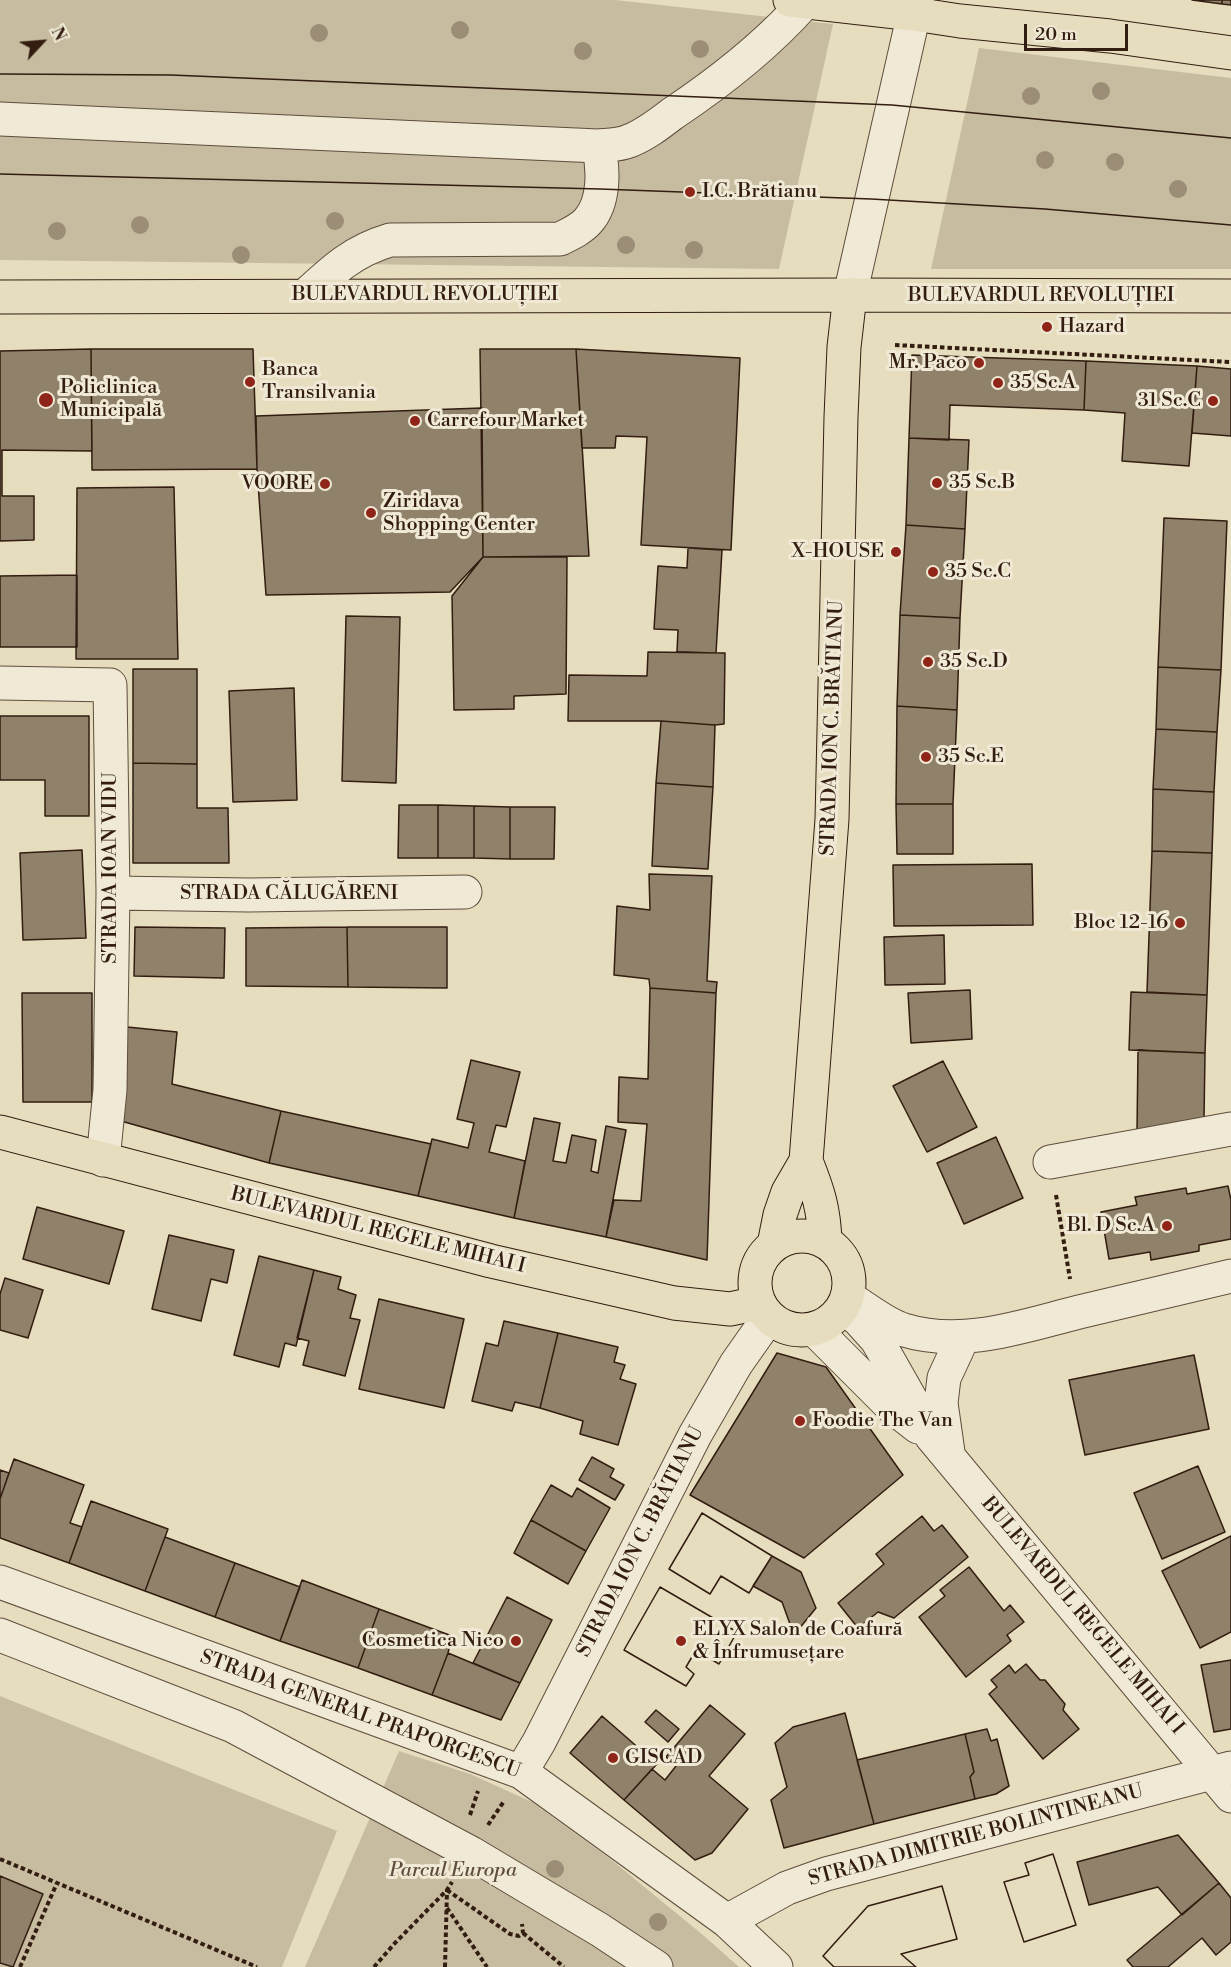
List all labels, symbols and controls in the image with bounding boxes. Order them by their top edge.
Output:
north arrow [12,12,72,72]
scale bar [1027,12,1130,50]
text: 20 m [1035,23,1077,46]
text: N [46,24,70,44]
place label: I.C. Brătianu [702,180,817,204]
marker: I.C. Brătianu [683,185,697,199]
street label: BULEVARDUL REVOLUȚIEI [292,283,558,307]
street label: BULEVARDUL REVOLUȚIEI [908,284,1174,308]
place label: Hazard [1059,315,1125,339]
marker: Hazard [1040,320,1054,334]
place label: Mr. Paco [889,351,967,375]
marker: Mr. Paco [972,356,986,370]
place label: Banca Transilvania [262,358,376,405]
place label: 35 Sc.A [1010,371,1076,395]
marker: Banca Transilvania [243,375,257,389]
place label: Policlinica Municipală [60,376,162,423]
marker: 35 Sc.A [991,376,1005,390]
place label: 31 Sc.C [1138,389,1201,413]
marker: Policlinica Municipală [37,391,55,409]
marker: 31 Sc.C [1206,394,1220,408]
place label: Carrefour Market [427,409,584,433]
marker: Carrefour Market [408,414,422,428]
place label: 35 Sc.B [949,471,1015,495]
place label: VOORE [241,472,313,496]
marker: 35 Sc.B [930,476,944,490]
marker: VOORE [318,477,332,491]
place label: Ziridava Shopping Center [383,490,535,537]
marker: Ziridava Shopping Center [364,506,378,520]
place label: X-HOUSE [792,540,884,564]
marker: X-HOUSE [889,545,903,559]
place label: 35 Sc.C [945,560,1011,584]
marker: 35 Sc.C [926,565,940,579]
street label: STRADA ION C. BRĂTIANU [817,600,849,856]
place label: 35 Sc.D [940,650,1008,674]
marker: 35 Sc.D [921,655,935,669]
place label: 35 Sc.E [938,745,1004,769]
marker: 35 Sc.E [919,750,933,764]
street label: STRADA IOAN VIDU [99,772,123,964]
street label: STRADA CĂLUGĂRENI [180,882,398,906]
place label: Bloc 12-16 [1074,911,1168,935]
marker: Bloc 12-16 [1173,916,1187,930]
street label: BULEVARDUL REGELE MIHAI I [228,1183,528,1279]
place label: Bl. D Sc.A [1067,1214,1155,1238]
marker: Bl. D Sc.A [1160,1219,1174,1233]
place label: Foodie The Van [812,1409,953,1433]
marker: Foodie The Van [793,1414,807,1428]
street label: STRADA ION C. BRĂTIANU [572,1423,710,1661]
street label: BULEVARDUL REGELE MIHAI I [976,1492,1188,1740]
place label: ELYX Salon de Coafură & Înfrumusețare [693,1618,903,1665]
place label: Cosmetica Nico [362,1629,504,1653]
marker: Cosmetica Nico [509,1634,523,1648]
marker: ELYX Salon de Coafură & Înfrumusețare [674,1634,688,1648]
street label: STRADA GENERAL PRAPORGESCU [196,1646,524,1784]
place label: GISCAD [625,1746,702,1770]
marker: GISCAD [606,1751,620,1765]
street label: STRADA DIMITRIE BOLINTINEANU [806,1780,1146,1892]
park label: Parcul Europa [389,1859,517,1883]

